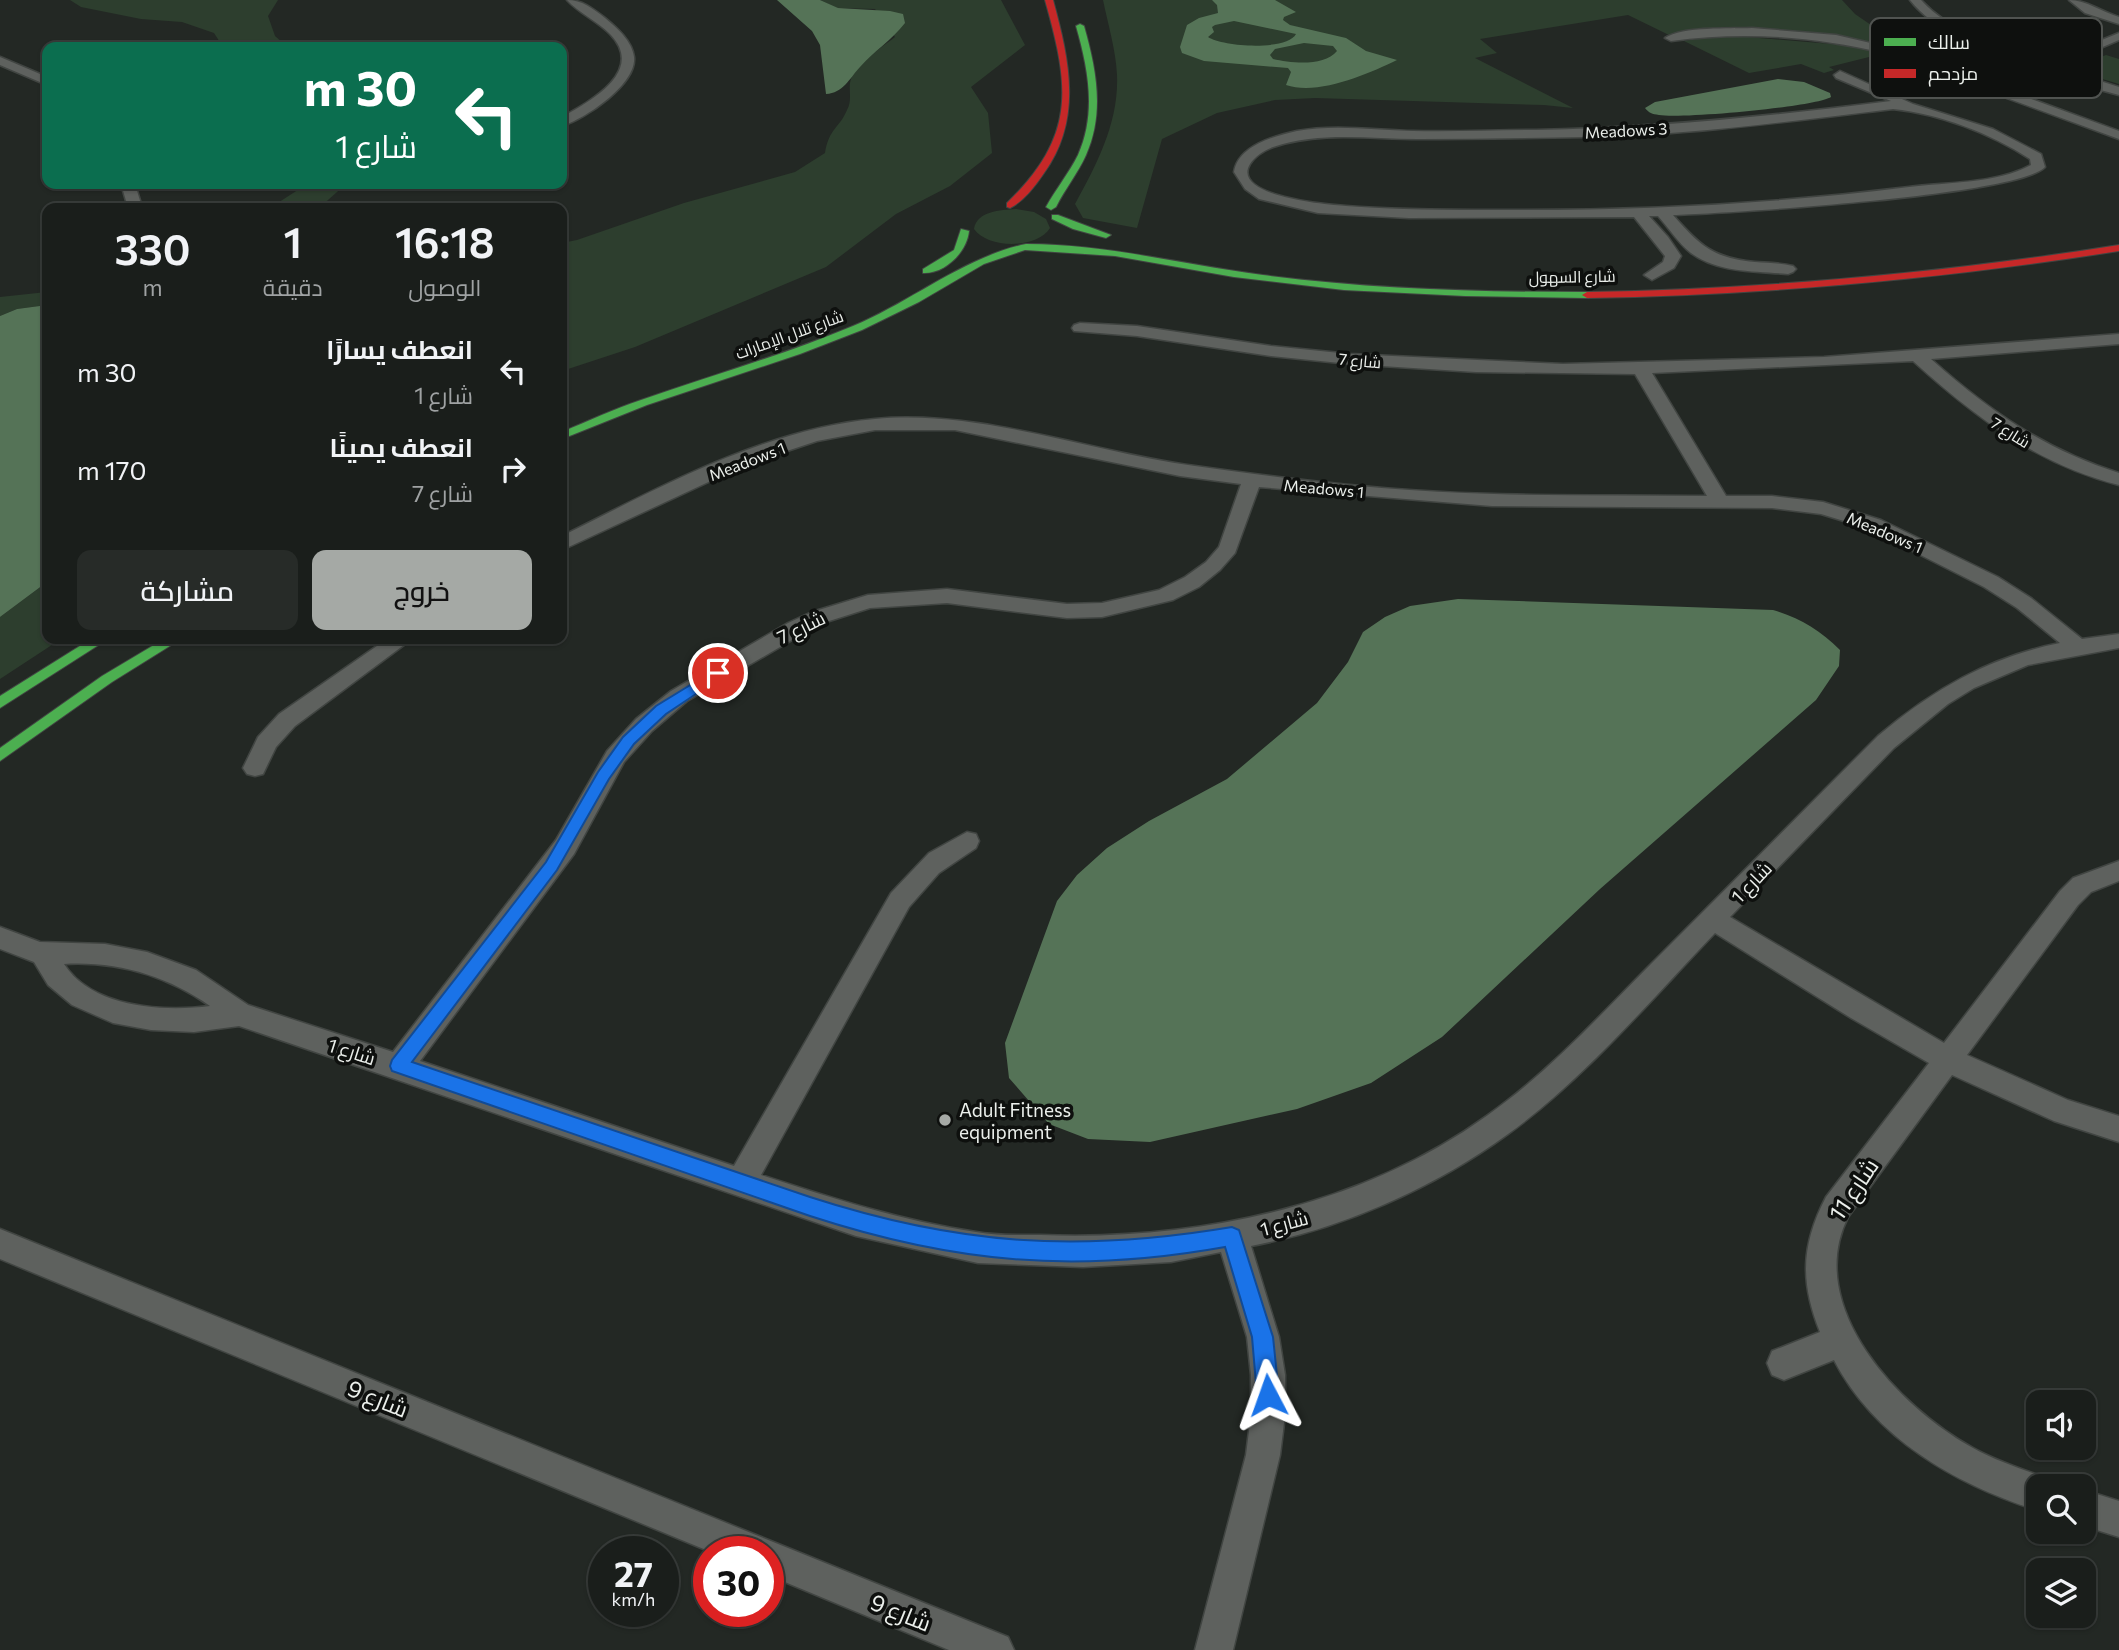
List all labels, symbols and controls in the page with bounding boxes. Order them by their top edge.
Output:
legend [1870,18,2102,98]
text: سالك [1928,30,1970,53]
text: 30 m [304,56,417,116]
text: مزدحم [1928,61,1978,87]
icon: left [441,70,532,161]
street label: Meadows 3 [1584,118,1668,142]
text: شارع 1 [335,125,417,165]
text: 1 [283,215,302,267]
text: 16:18 [395,215,495,267]
text: 330 [114,222,191,274]
street label: شارع السهول [1528,266,1616,289]
text: m [142,273,162,301]
text: دقيقة [263,273,323,301]
text: الوصول [408,273,481,301]
street label: شارع تلال الإمارات [732,306,847,365]
text: انعطف يسارًا [326,333,473,364]
street label: شارع 7 [1338,349,1382,374]
icon: left [494,352,532,390]
text: 30 m [77,356,136,387]
text: شارع 1 [414,381,473,409]
street label: شارع 7 [1986,413,2034,454]
text: انعطف يمينًا [329,431,473,462]
street label: Meadows 1 [706,438,788,484]
icon: right [494,450,532,488]
text: 170 m [77,454,146,485]
street label: Meadows 1 [1283,475,1365,501]
text: شارع 7 [412,479,473,507]
street label: Meadows 1 [1844,508,1926,556]
button: مشاركة [77,550,298,630]
button: خروج [312,550,532,630]
street label: شارع 7 [773,606,830,651]
pin [688,643,748,703]
icon: arrive [699,654,737,692]
street label: شارع 1 [1726,857,1778,910]
street label: شارع 1 [324,1033,379,1072]
place label: Adult Fitness equipment [959,1098,1071,1143]
marker: Adult Fitness equipment [937,1112,953,1128]
street label: شارع 11 [1822,1153,1886,1227]
street label: شارع 1 [1258,1206,1311,1243]
position arrow [1231,1358,1305,1432]
street label: شارع 9 [342,1373,412,1426]
map controls [2026,1390,2096,1628]
button: sound [2026,1390,2096,1460]
button: search [2026,1474,2096,1544]
speed limit sign: 30 [693,1536,784,1627]
text: 27 [614,1551,653,1594]
button: layers [2026,1558,2096,1628]
street label: شارع 9 [865,1587,935,1640]
text: km/h [612,1588,655,1610]

